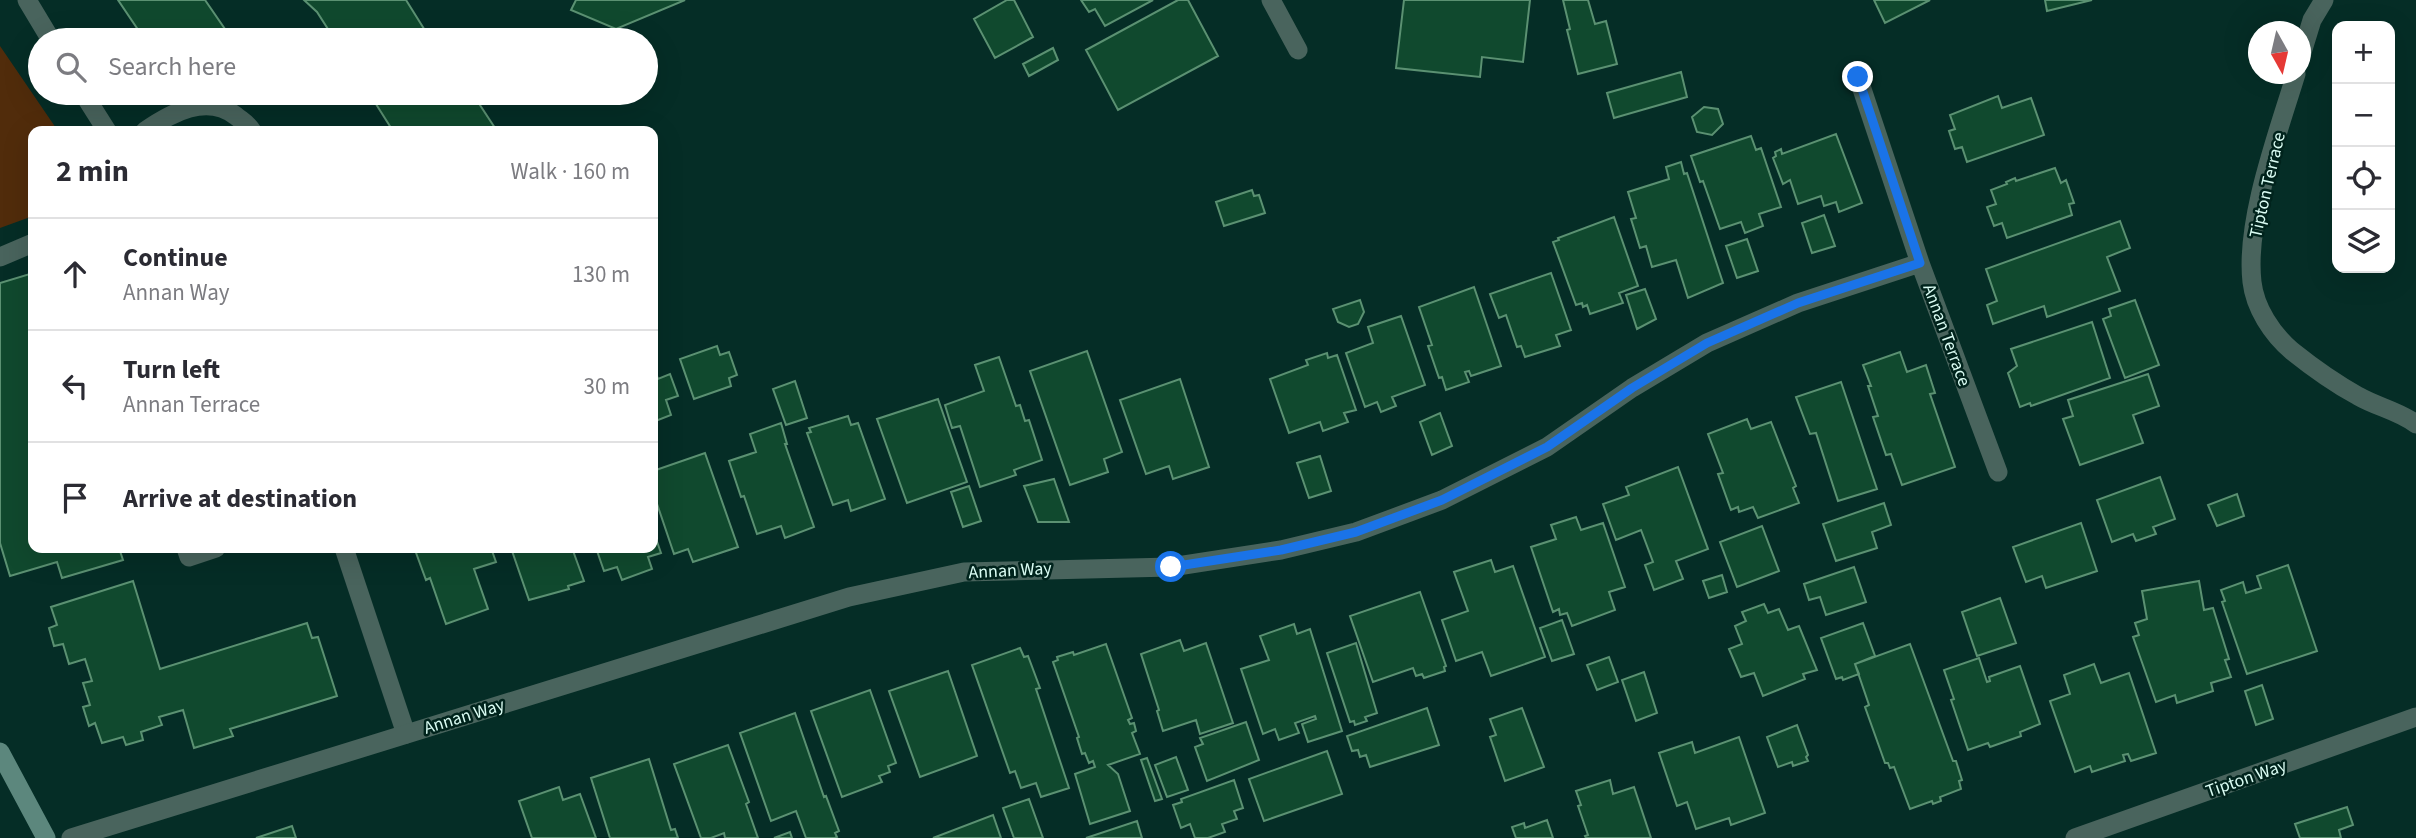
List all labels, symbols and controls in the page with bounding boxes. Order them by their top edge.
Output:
north arrow [2248,21,2311,84]
map controls [2332,21,2395,273]
button: + [2332,21,2395,84]
search box [28,28,658,105]
icon: search [52,48,90,86]
text: Search here [108,48,236,85]
route end [1842,61,1873,92]
button: − [2332,84,2395,147]
street label: Tipton Terrace [2243,130,2292,241]
button: locate [2332,147,2395,210]
text: 2 min [56,150,129,193]
text: Walk · 160 m [511,155,630,188]
button: layers [2332,210,2395,273]
text: Continue [123,239,228,276]
icon: ahead [56,255,94,293]
text: 130 m [572,258,630,291]
text: Annan Way [123,276,229,309]
street label: Annan Terrace [1916,280,1977,390]
text: Turn left [123,351,220,388]
icon: left [56,367,94,405]
text: 30 m [583,370,630,403]
text: Annan Terrace [123,388,260,421]
icon: arrive [56,479,94,517]
text: Arrive at destination [123,480,357,517]
route start [1155,551,1186,582]
street label: Annan Way [968,556,1053,585]
street label: Annan Way [421,692,508,741]
street label: Tipton Way [2202,753,2291,804]

